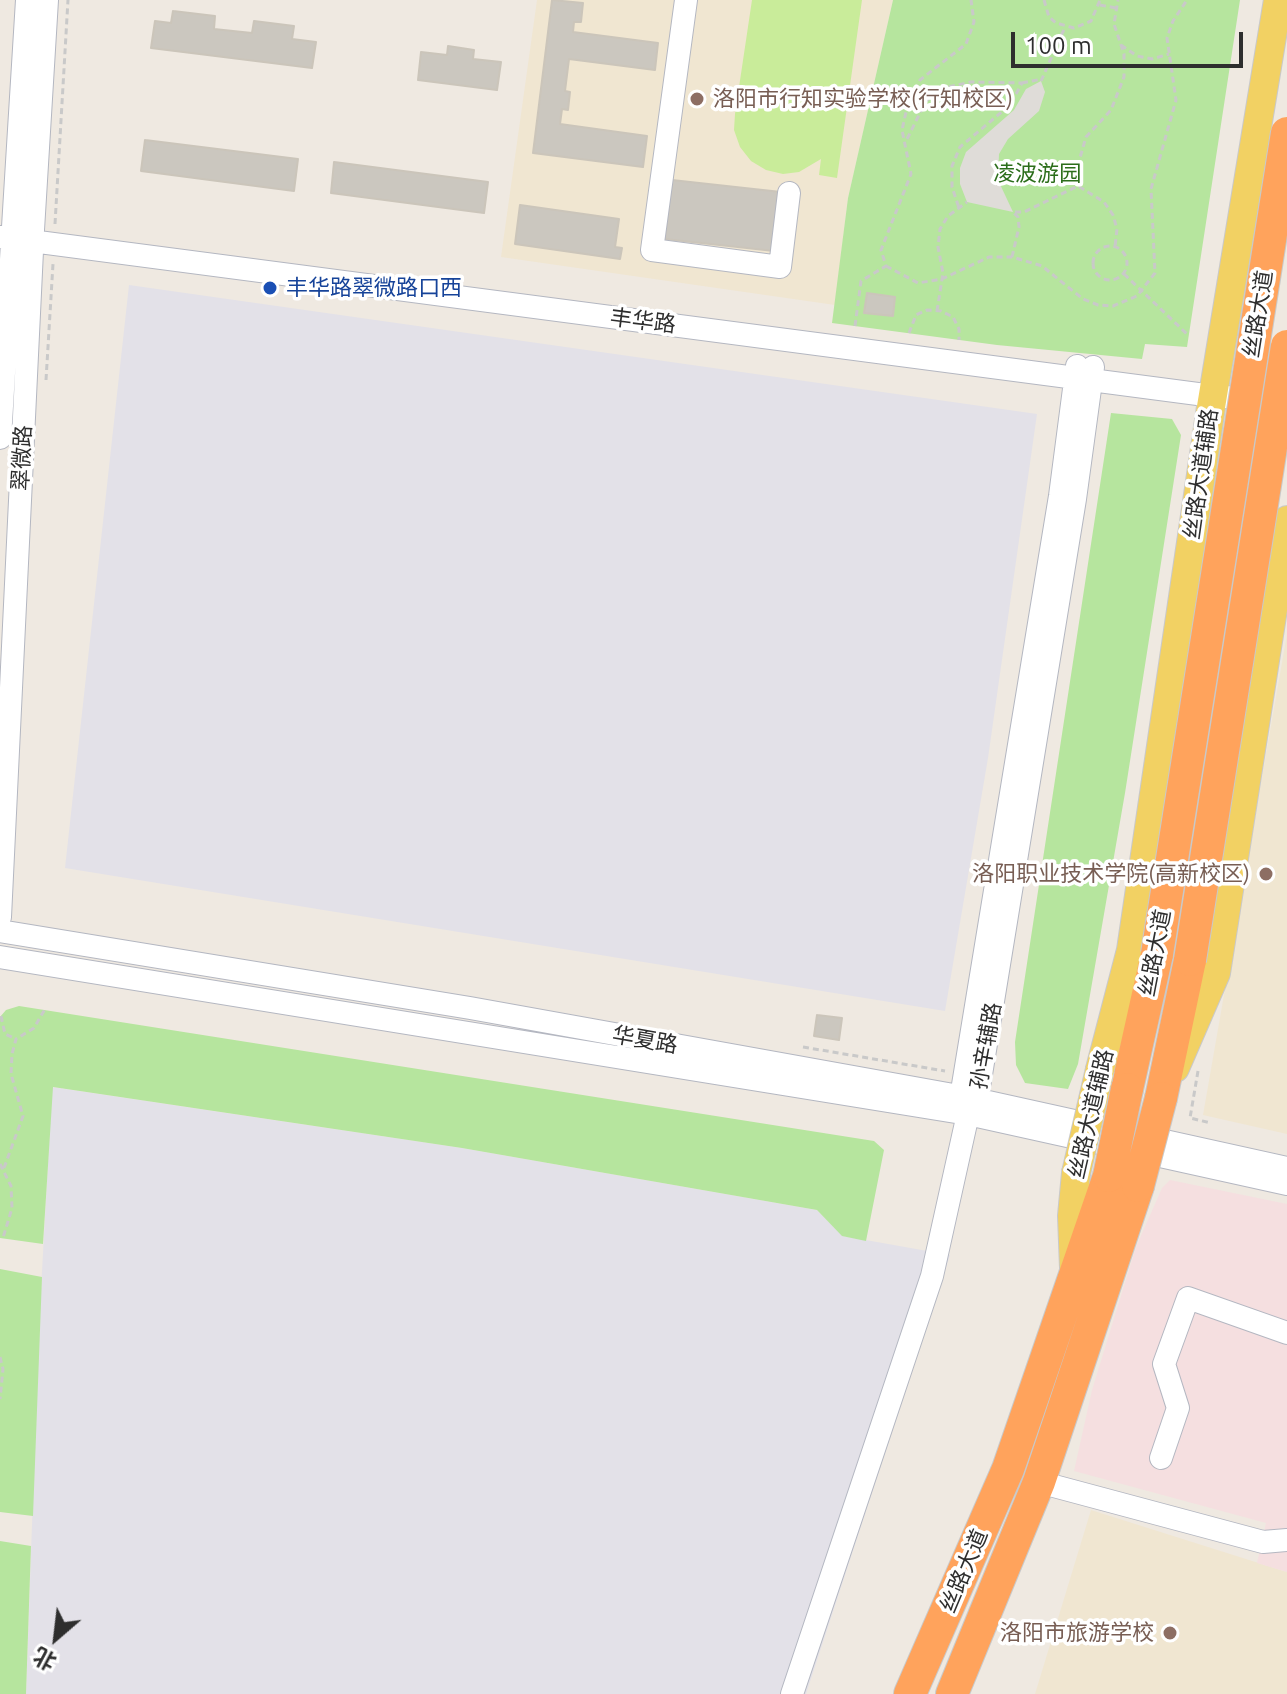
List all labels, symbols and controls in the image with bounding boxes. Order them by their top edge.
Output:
scale bar [1015,16,1247,66]
text: 100 m [1025,32,1092,59]
place label: 洛阳市行知实验学校(行知校区) [713,86,1013,112]
marker: 洛阳市行知实验学校(行知校区) [688,90,706,108]
park label: 凌波游园 [993,161,1081,187]
street label: 丝路大道 [1238,268,1278,360]
place label: 丰华路翠微路口西 [286,275,462,301]
marker: 丰华路翠微路口西 [261,279,279,297]
street label: 丰华路 [609,304,677,338]
street label: 丝路大道辅路 [1179,407,1223,541]
street label: 翠微路 [7,424,37,492]
place label: 洛阳职业技术学院(高新校区) [972,861,1250,887]
marker: 洛阳职业技术学院(高新校区) [1257,865,1275,883]
street label: 丝路大道 [1134,907,1176,999]
street label: 孙辛辅路 [965,1000,1007,1092]
street label: 华夏路 [610,1021,680,1059]
street label: 丝路大道辅路 [1063,1047,1119,1181]
street label: 丝路大道 [935,1525,993,1617]
north arrow [16,1598,96,1678]
place label: 洛阳市旅游学校 [1000,1620,1154,1646]
marker: 洛阳市旅游学校 [1161,1624,1179,1642]
text: 北 [29,1643,60,1676]

